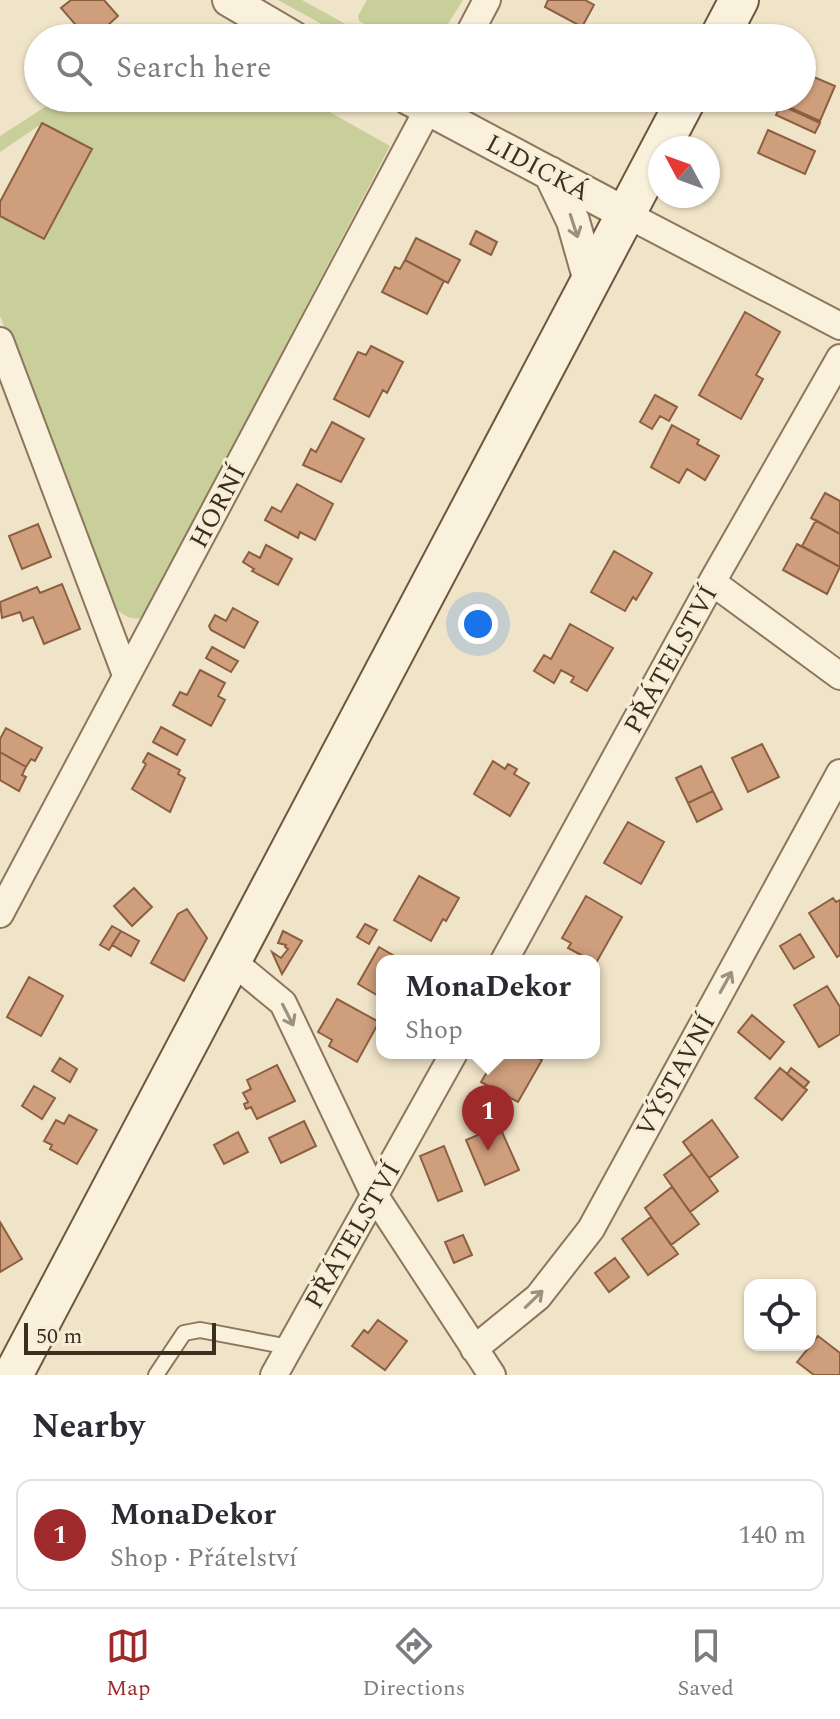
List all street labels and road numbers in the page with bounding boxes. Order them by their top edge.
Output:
street label: LIDICKÁ [478,124,597,212]
street label: HORNÍ [179,457,257,556]
street label: PŘÁTELSTVÍ [614,578,728,741]
street label: VÝSTAVNÍ [626,1007,726,1144]
street label: PŘÁTELSTVÍ [295,1154,411,1317]

